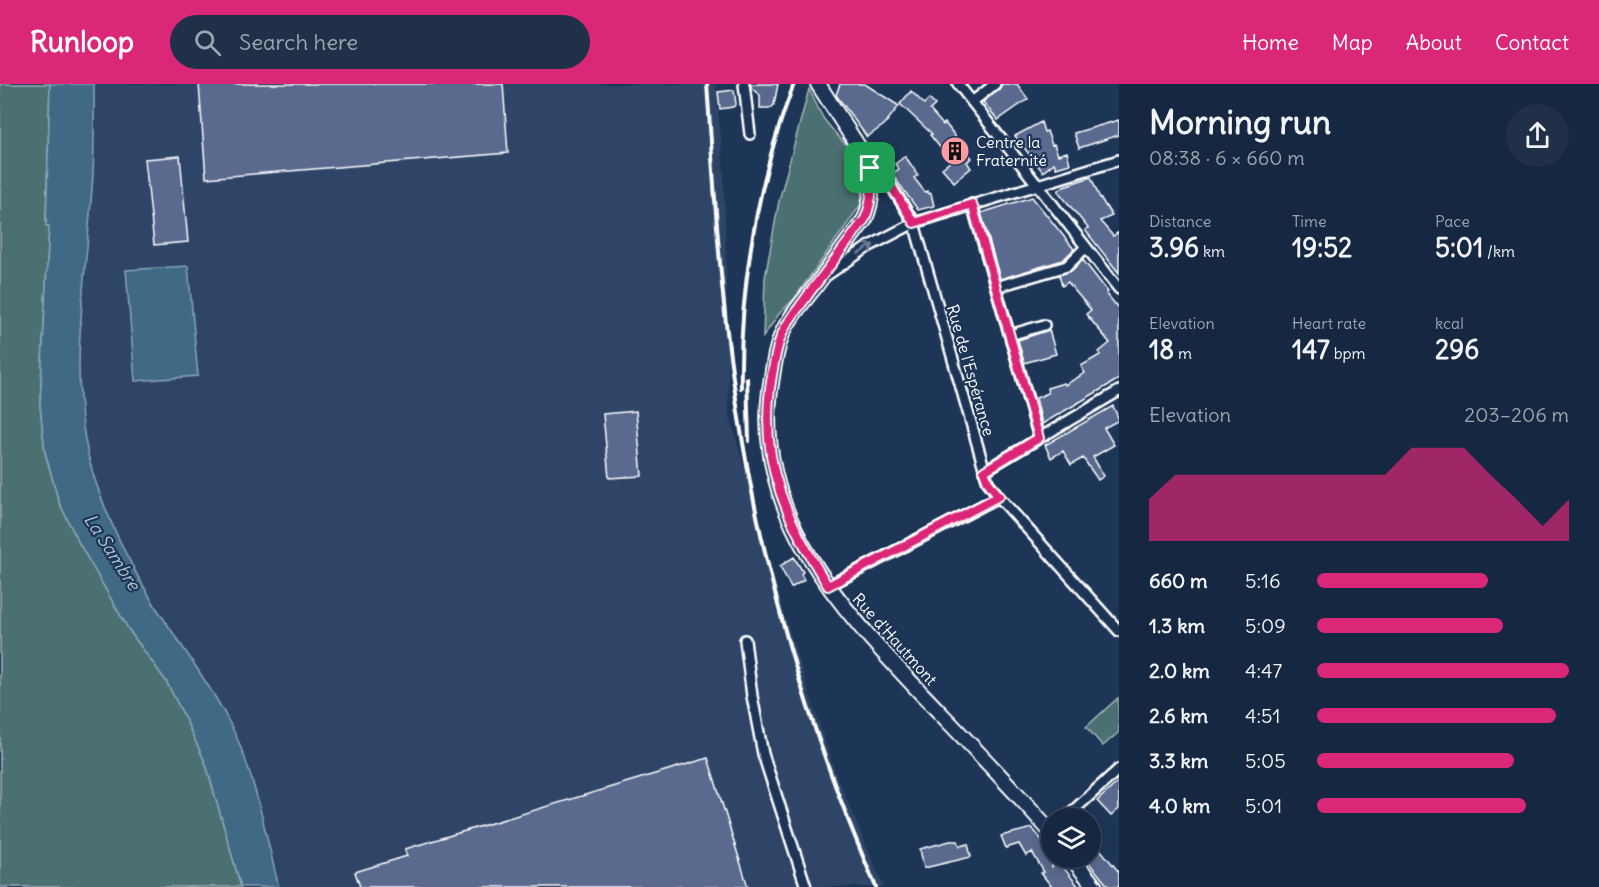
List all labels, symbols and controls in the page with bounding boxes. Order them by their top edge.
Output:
search box [170,15,590,69]
text: Runloop [30,24,134,60]
icon: search [191,26,224,59]
text: Search here [239,28,358,56]
text: Home [1242,29,1299,56]
text: Map [1332,29,1373,56]
text: About [1406,29,1462,56]
text: Contact [1495,29,1569,56]
text: Morning run [1149,101,1331,143]
button: share [1506,104,1569,167]
place label: Centre la Fraternité [976,132,1047,170]
building icon: Centre la Fraternité [939,135,971,167]
pin [844,142,895,193]
text: 08:38 · 6 × 660 m [1149,145,1305,170]
icon: arrive [853,151,886,184]
text: Distance [1149,211,1211,231]
text: Time [1292,211,1327,231]
text: Pace [1435,211,1470,231]
text: 3.96 [1149,231,1199,264]
text: 19:52 [1292,231,1352,264]
text: 5:01 [1435,231,1483,264]
text: km [1199,241,1225,261]
text: /km [1483,241,1515,261]
one-way arrow [857,243,874,255]
street label: Rue de l'Espérance [943,302,999,438]
text: Elevation [1149,313,1215,333]
text: Heart rate [1292,313,1366,333]
text: kcal [1435,313,1464,333]
text: 18 [1149,333,1174,366]
text: 147 [1292,333,1330,366]
text: 296 [1435,333,1479,366]
text: m [1174,343,1192,363]
text: bpm [1330,343,1366,363]
text: Elevation [1149,402,1231,427]
text: 203–206 m [1464,402,1569,427]
water label: La Sambre [79,509,146,595]
text: 660 m [1149,568,1208,593]
text: 5:16 [1245,568,1281,593]
street label: Rue d'Hautmont [848,589,942,690]
text: 1.3 km [1149,613,1205,638]
text: 5:09 [1245,613,1286,638]
text: 2.0 km [1149,658,1210,683]
text: 4:47 [1245,658,1282,683]
text: 2.6 km [1149,703,1208,728]
text: 4:51 [1245,703,1281,728]
text: 3.3 km [1149,748,1208,773]
text: 5:05 [1245,748,1286,773]
text: 4.0 km [1149,793,1210,818]
text: 5:01 [1245,793,1282,818]
map controls [1041,808,1101,868]
button: layers [1041,808,1101,868]

